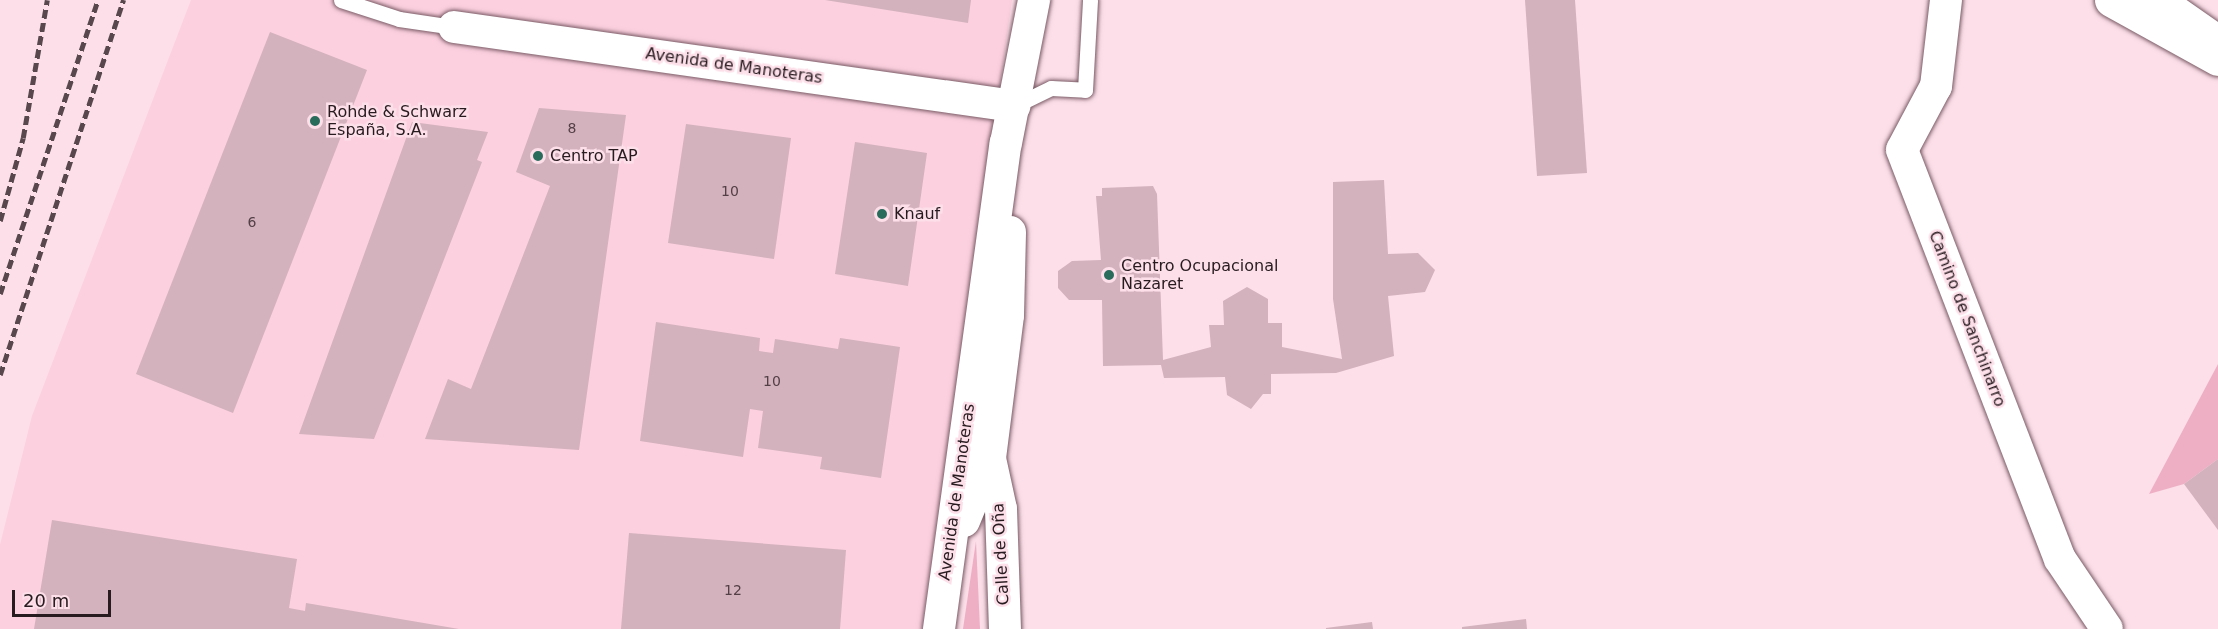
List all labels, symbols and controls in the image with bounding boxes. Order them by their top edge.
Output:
street label: Avenida de Manoteras [644,44,824,88]
place label: Rohde & Schwarz España, S.A. [327,102,467,140]
marker: Rohde & Schwarz España, S.A. [308,114,322,128]
house number: 8 [568,120,576,136]
place label: Centro TAP [550,146,638,166]
marker: Centro TAP [531,149,545,163]
house number: 10 [721,183,739,199]
place label: Knauf [894,204,940,224]
marker: Knauf [875,207,889,221]
house number: 6 [248,214,256,230]
street label: Camino de Sanchinarro [1925,228,2009,410]
place label: Centro Ocupacional Nazaret [1121,256,1278,294]
marker: Centro Ocupacional Nazaret [1102,268,1116,282]
house number: 10 [763,373,781,389]
street label: Avenida de Manoteras [935,402,979,582]
street label: Calle de Oña [989,502,1013,606]
scale bar [15,578,114,616]
house number: 12 [724,582,742,598]
text: 20 m [23,590,69,611]

